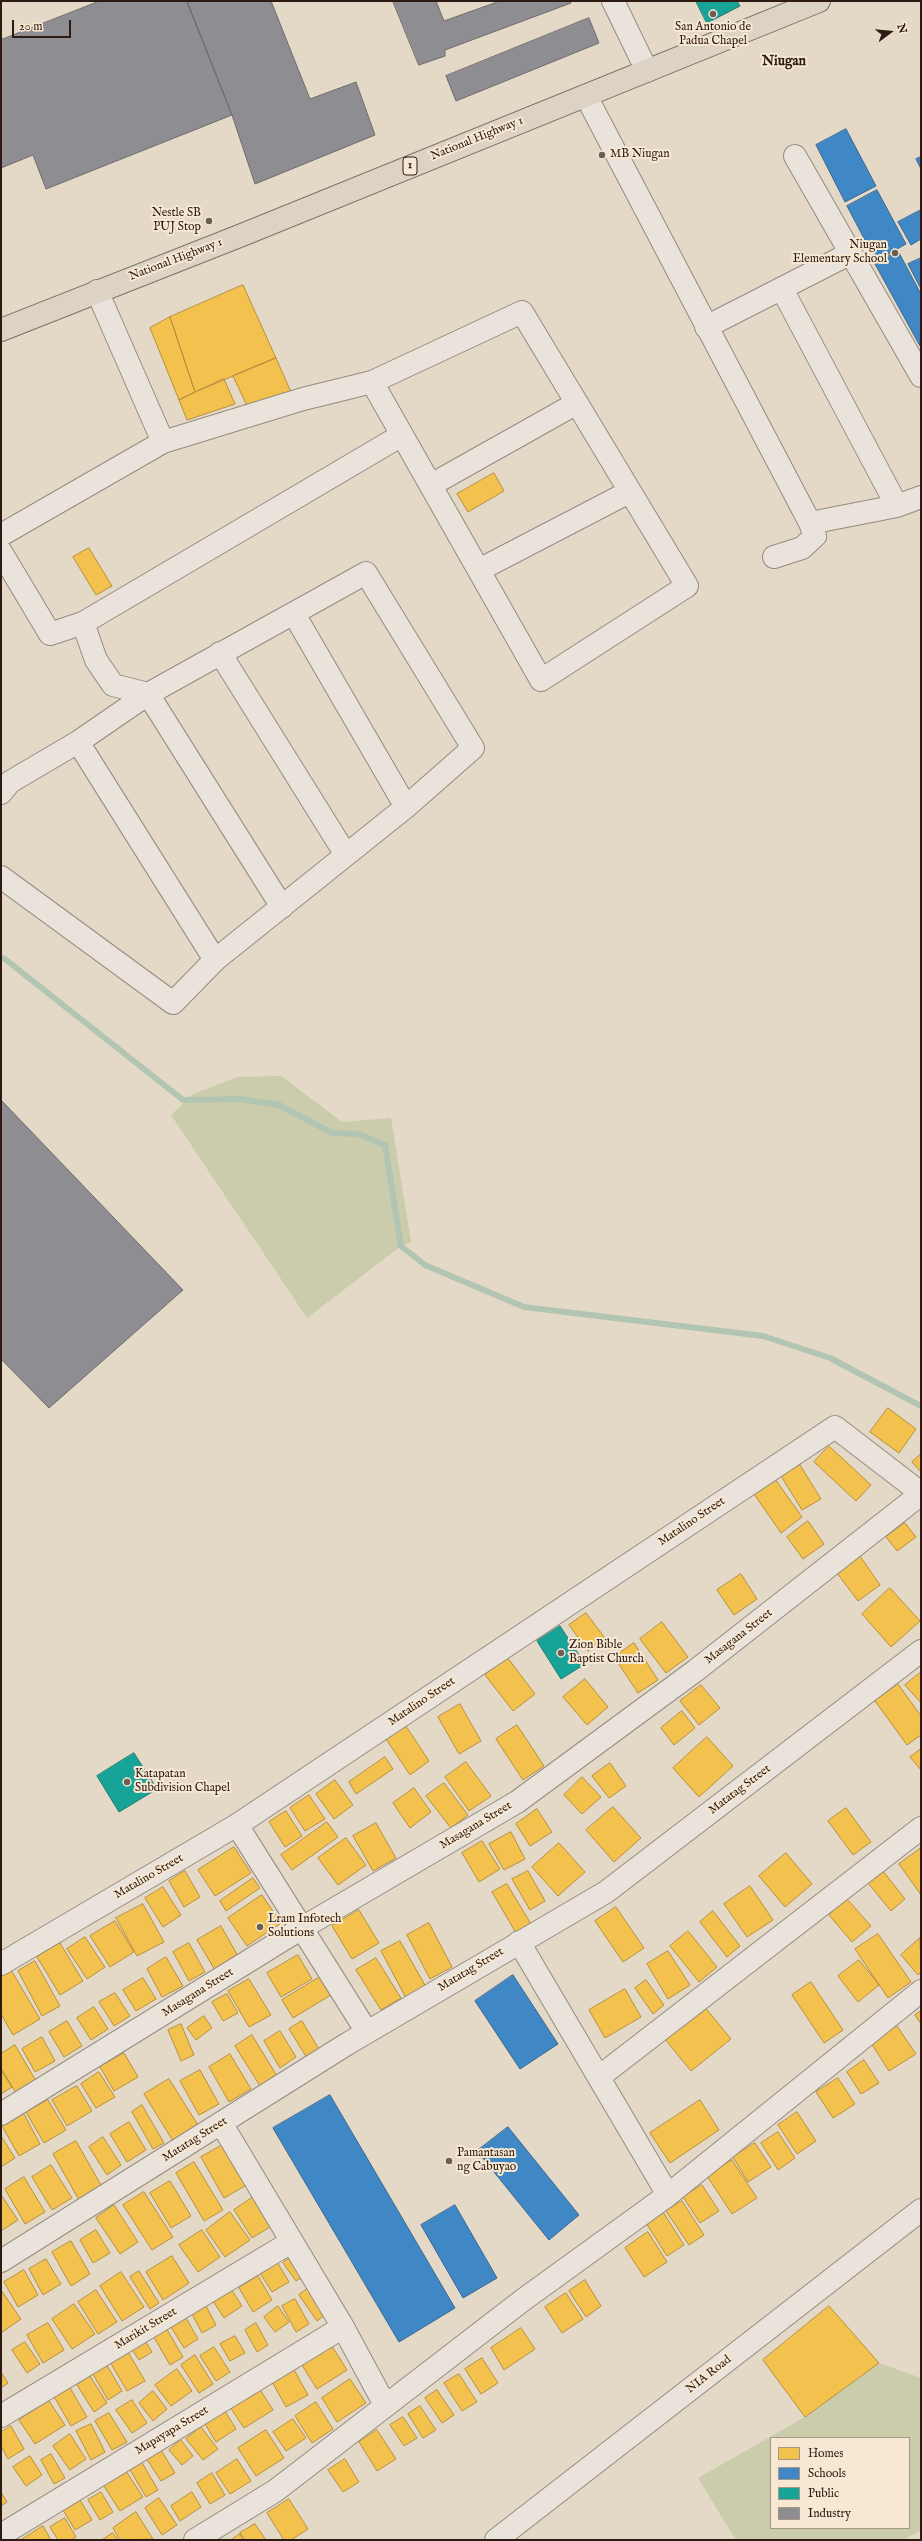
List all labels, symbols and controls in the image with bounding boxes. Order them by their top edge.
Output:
marker: San Antonio de Padua Chapel [708,9,718,19]
scale bar [14,12,73,38]
north arrow [870,12,910,52]
text: 20 m [19,19,42,34]
place label: San Antonio de Padua Chapel [675,21,751,49]
text: N [893,22,910,35]
district label: Niugan [762,54,806,70]
street label: National Highway 1 [429,114,525,164]
place label: MB Niugan [610,148,670,162]
marker: MB Niugan [597,150,607,160]
road number: 1 [403,157,417,175]
place label: Nestle SB PUJ Stop [152,207,201,235]
marker: Nestle SB PUJ Stop [204,216,214,226]
street label: National Highway 1 [127,236,225,284]
place label: Niugan Elementary School [793,239,887,267]
marker: Niugan Elementary School [890,248,900,258]
street label: Matalino Street [656,1494,728,1550]
street label: Masagana Street [702,1606,776,1668]
place label: Zion Bible Baptist Church [569,1639,644,1667]
marker: Zion Bible Baptist Church [556,1648,566,1658]
street label: Matalino Street [386,1674,458,1730]
street label: Matatag Street [706,1762,774,1818]
place label: Katapatan Subdivision Chapel [135,1768,230,1796]
marker: Katapatan Subdivision Chapel [122,1777,132,1787]
street label: Masagana Street [437,1799,515,1853]
street label: Matalino Street [112,1851,186,1903]
place label: Lram Infotech Solutions [268,1913,341,1941]
marker: Lram Infotech Solutions [255,1922,265,1932]
street label: Matatag Street [436,1945,506,1995]
street label: Masagana Street [160,1965,236,2021]
street label: Matatag Street [160,2114,230,2166]
place label: Pamantasan ng Cabuyao [457,2147,516,2175]
marker: Pamantasan ng Cabuyao [444,2156,454,2166]
street label: Marikit Street [112,2305,180,2353]
street label: NIA Road [684,2353,734,2397]
street label: Mapayapa Street [133,2403,211,2459]
legend [770,2437,910,2529]
text: Homes [808,2446,844,2461]
text: Schools [808,2466,846,2481]
text: Public [808,2486,839,2501]
text: Industry [808,2506,851,2521]

